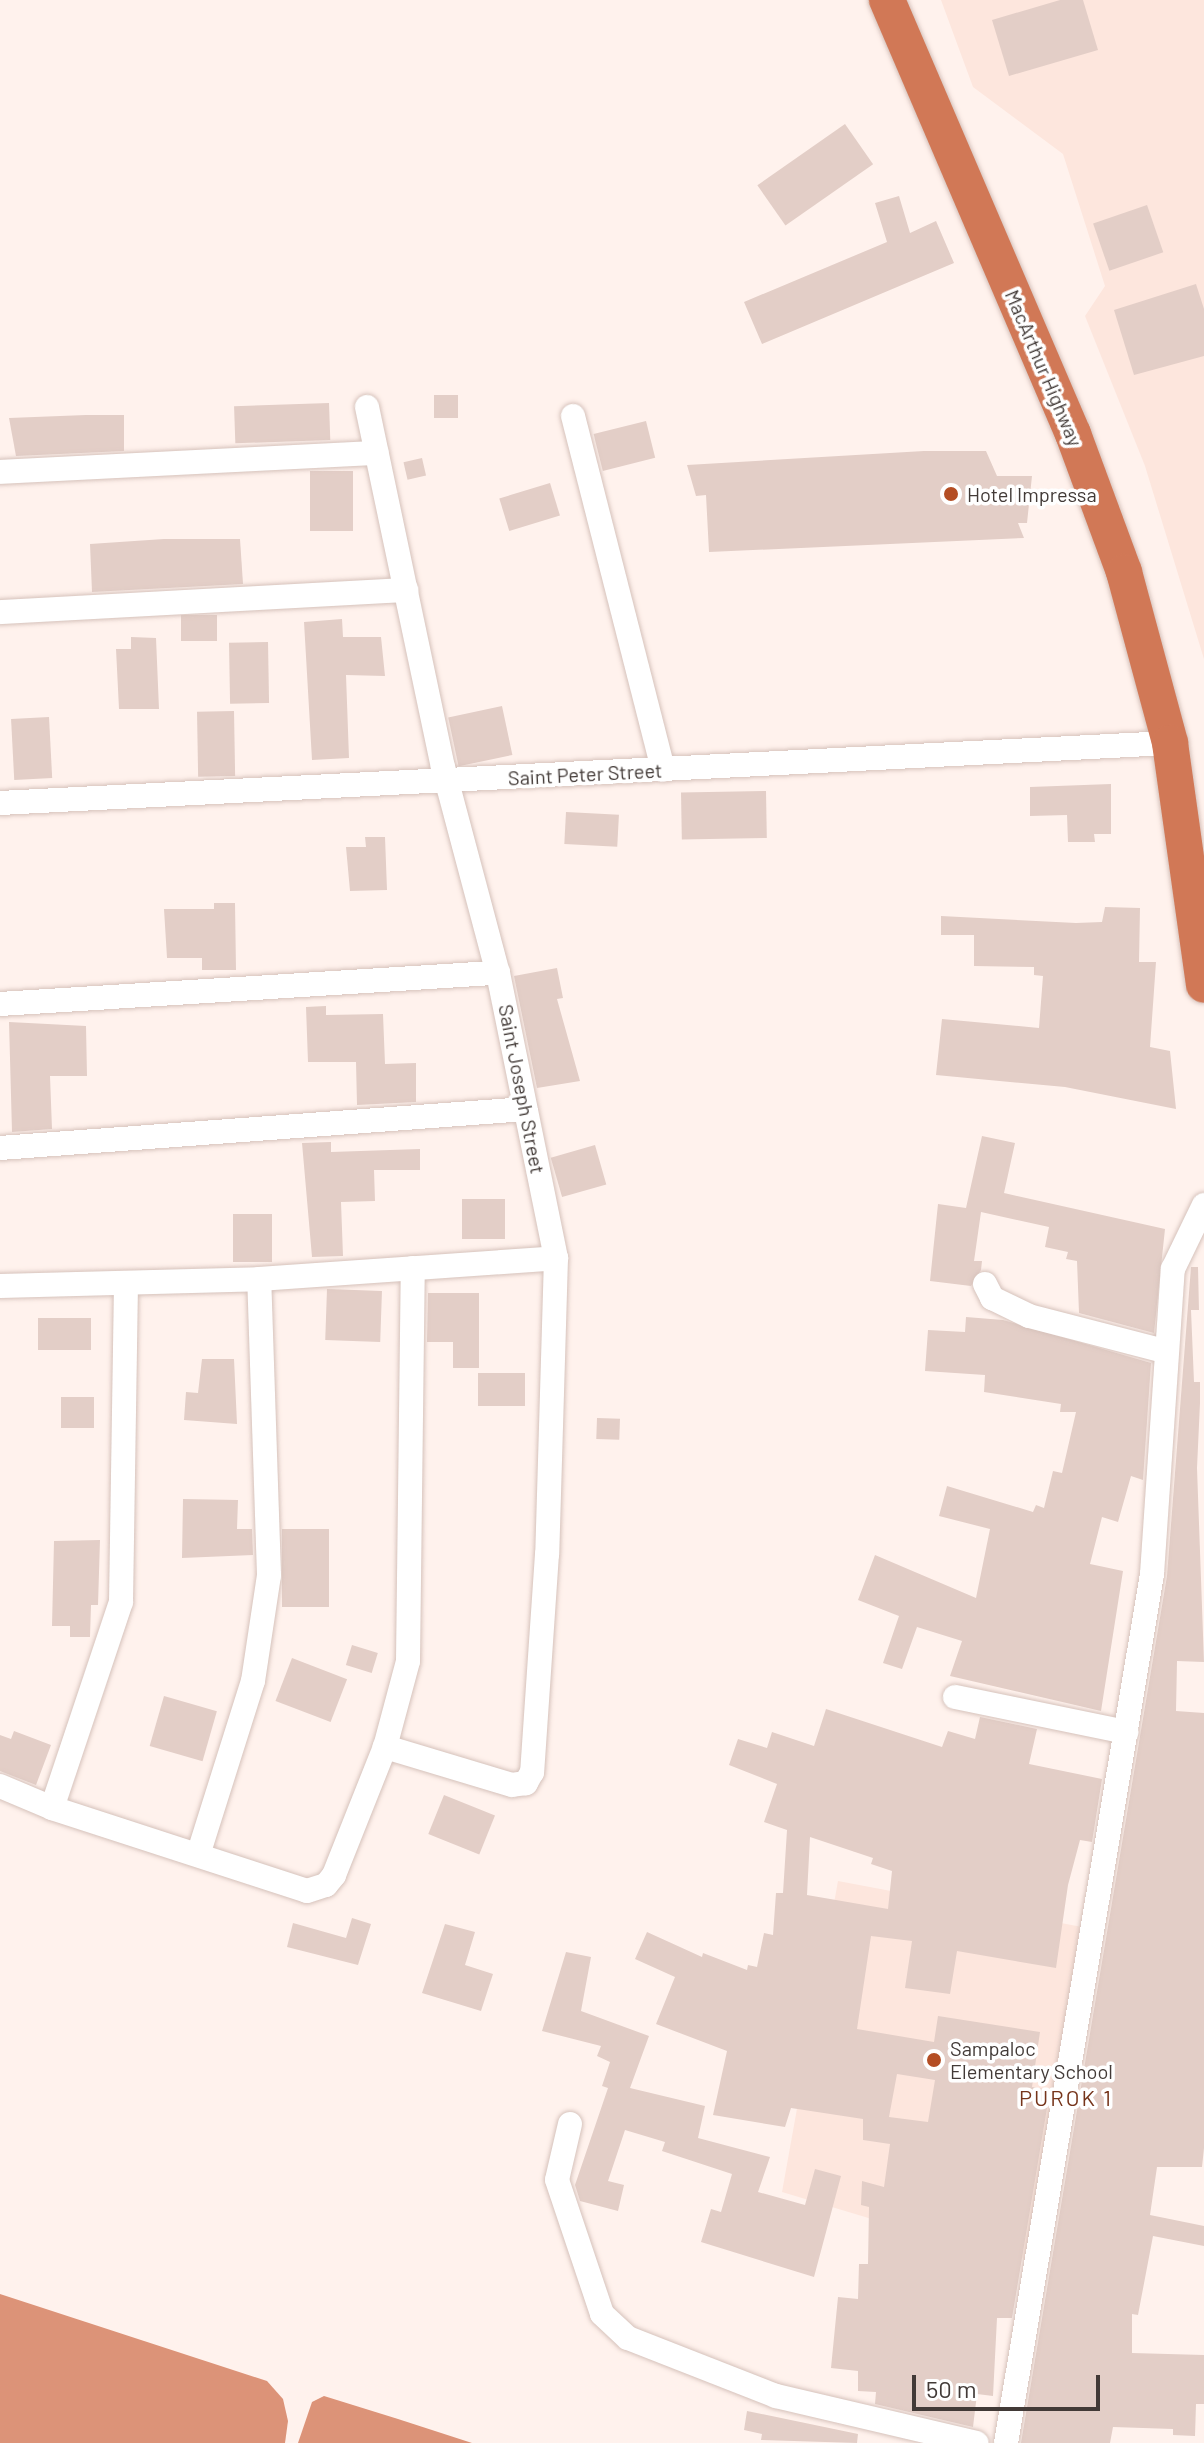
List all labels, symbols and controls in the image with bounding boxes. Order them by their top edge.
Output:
street label: MacArthur Highway [1000,286,1088,450]
place label: Hotel Impressa [967,482,1097,506]
marker: Hotel Impressa [942,485,960,503]
street label: Saint Peter Street [507,758,663,790]
street label: Saint Joseph Street [494,1002,550,1176]
place label: Sampaloc Elementary School [950,2036,1113,2083]
marker: Sampaloc Elementary School [925,2051,943,2069]
district label: PUROK 1 [1019,2085,1113,2111]
scale bar [916,2359,1104,2409]
text: 50 m [926,2374,977,2403]

